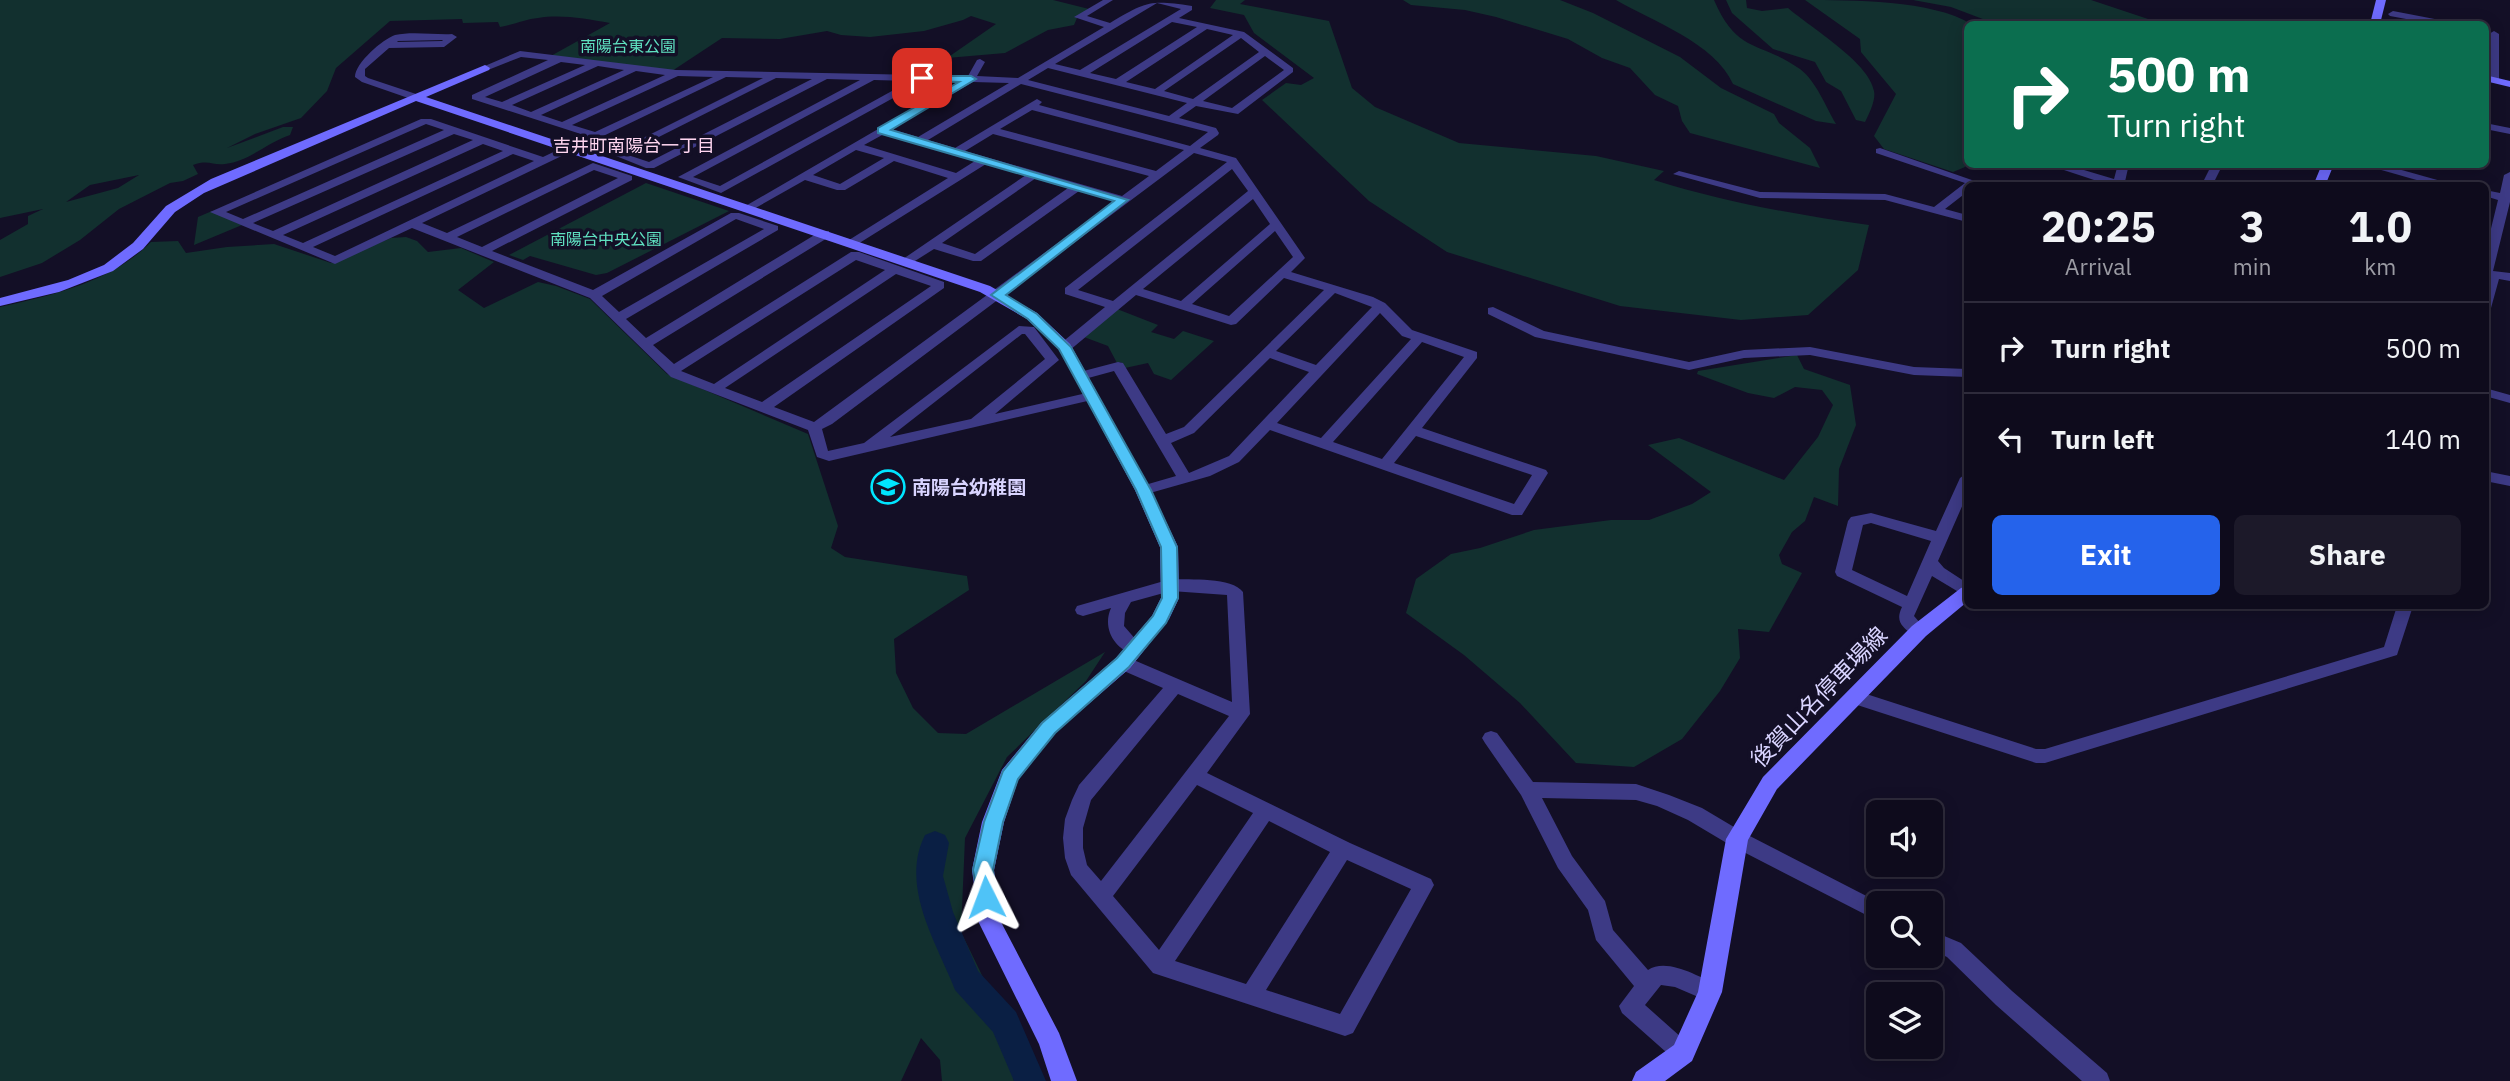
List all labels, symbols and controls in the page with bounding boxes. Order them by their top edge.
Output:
park label: 南陽台東公園 [580,36,676,56]
text: 500 m [2107,42,2251,105]
pin [892,48,952,108]
icon: right [1992,49,2083,140]
icon: arrive [903,59,941,97]
text: Turn right [2107,104,2245,146]
district label: 吉井町南陽台一丁目 [553,134,715,157]
text: 20:25 [2041,199,2156,254]
text: 3 [2240,199,2265,254]
text: 1.0 [2349,199,2412,254]
park label: 南陽台中央公園 [550,229,662,249]
text: Arrival [2065,251,2132,281]
text: min [2233,251,2272,281]
text: km [2364,251,2396,281]
icon: right [1992,329,2030,367]
text: Turn right [2051,331,2170,365]
text: 500 m [2385,331,2461,365]
icon: left [1992,420,2030,458]
text: Turn left [2051,422,2154,456]
text: 140 m [2385,422,2461,456]
school or university icon: 南陽台幼稚園 [869,468,907,506]
place label: 南陽台幼稚園 [912,475,1026,499]
button: Exit [1992,515,2220,595]
button: Share [2234,515,2461,595]
street label: 後賀山名停車場線 [1744,620,1893,773]
map controls [1866,800,1943,1059]
button: sound [1866,800,1943,877]
position arrow [949,860,1023,934]
button: search [1866,891,1943,968]
button: layers [1866,982,1943,1059]

